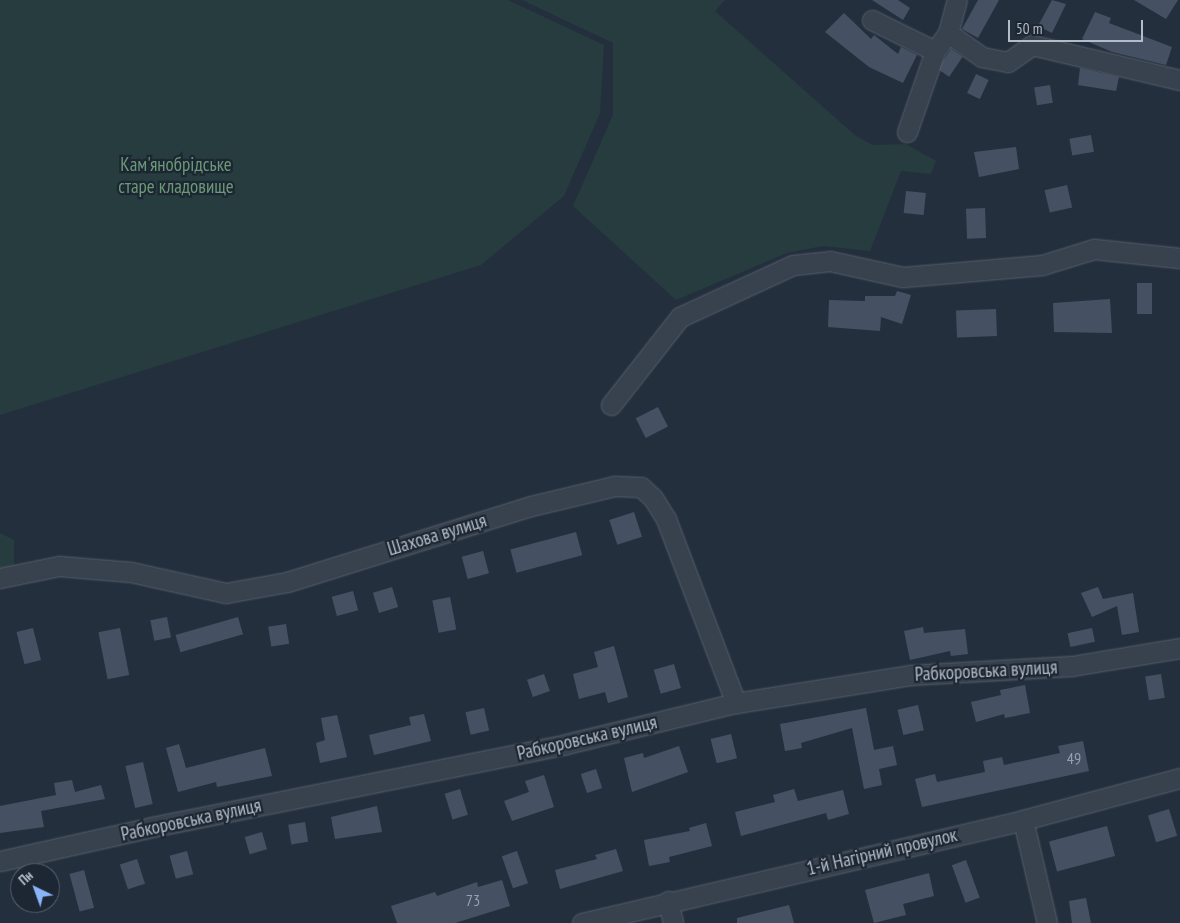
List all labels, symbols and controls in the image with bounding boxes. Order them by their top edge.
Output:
scale bar [1010,10,1145,42]
text: 50 m [1016,19,1042,38]
park label: Кам'янобрідське старе кладовище [118,154,234,198]
street label: Шахова вулиця [385,509,489,561]
street label: Рабкоровська вулиця [914,656,1058,686]
street label: Рабкоровська вулиця [515,711,659,765]
house number: 49 [1067,748,1081,768]
street label: Рабкоровська вулиця [119,794,263,846]
street label: 1-й Нагірний провулок [805,824,959,880]
north arrow [10,863,60,913]
text: Пн [15,866,37,889]
house number: 73 [466,890,480,910]

